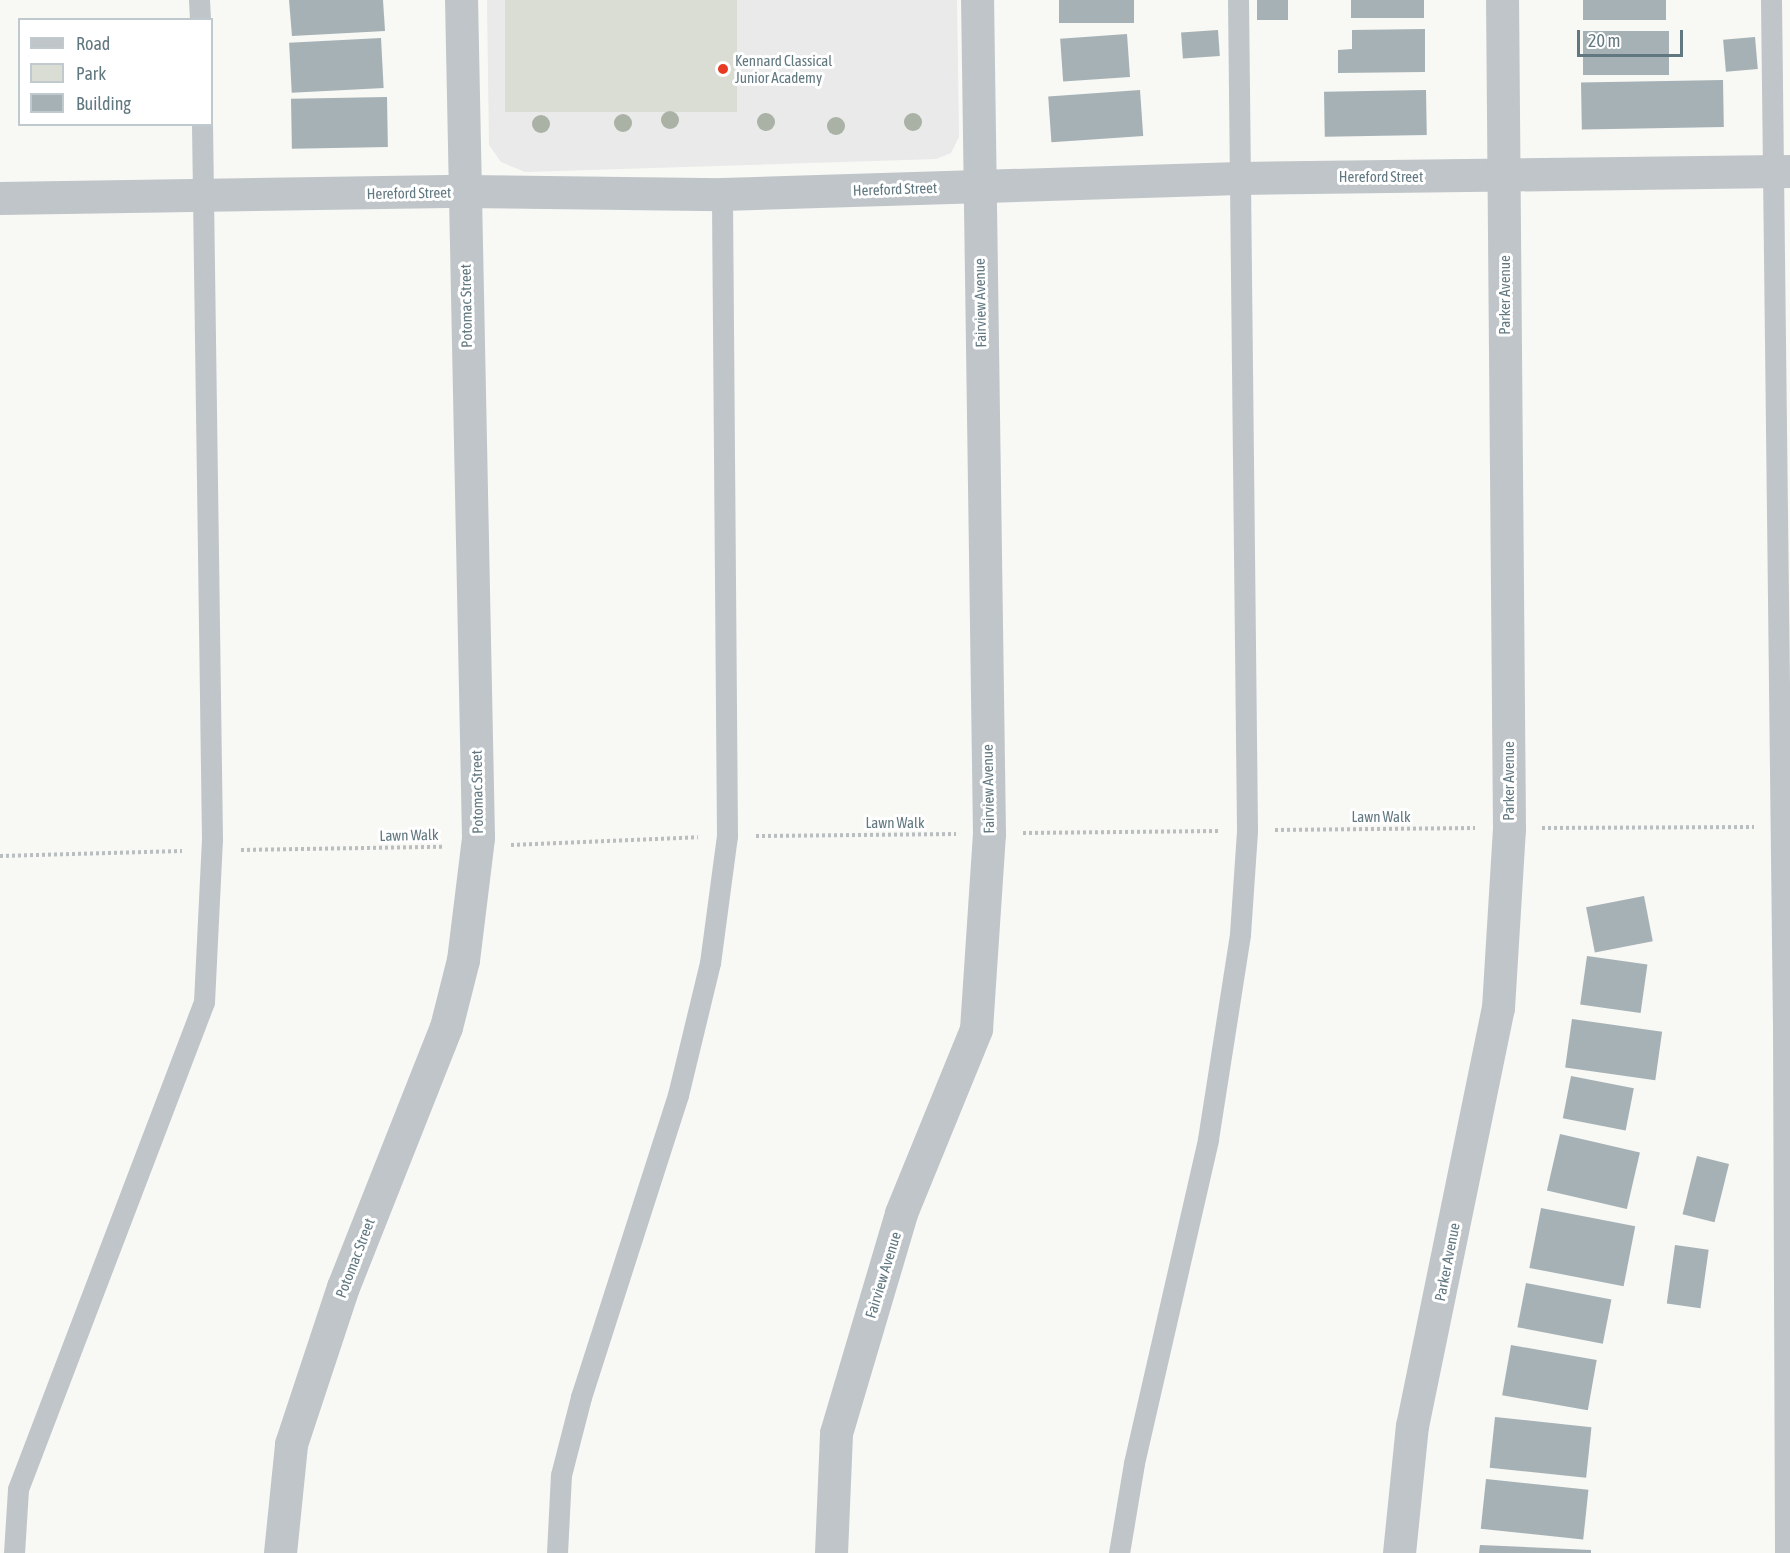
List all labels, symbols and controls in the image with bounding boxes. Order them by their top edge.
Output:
legend [18,18,213,126]
scale bar [1580,18,1686,56]
text: 20 m [1588,30,1620,51]
text: Road [76,33,110,54]
place label: Kennard Classical Junior Academy [735,51,832,86]
marker: Kennard Classical Junior Academy [716,62,730,76]
text: Park [76,63,106,84]
text: Building [76,93,131,114]
street label: Hereford Street [1339,168,1423,186]
street label: Hereford Street [852,179,938,199]
street label: Hereford Street [367,183,451,203]
street label: Parker Avenue [1496,255,1514,335]
street label: Fairview Avenue [970,258,990,348]
street label: Potomac Street [456,264,476,348]
street label: Parker Avenue [1500,741,1518,821]
street label: Fairview Avenue [978,744,998,834]
street label: Potomac Street [467,750,487,834]
street label: Lawn Walk [1351,808,1411,826]
street label: Lawn Walk [865,814,925,832]
street label: Lawn Walk [379,825,439,845]
street label: Potomac Street [332,1216,378,1300]
street label: Parker Avenue [1431,1221,1463,1303]
street label: Fairview Avenue [861,1230,905,1320]

